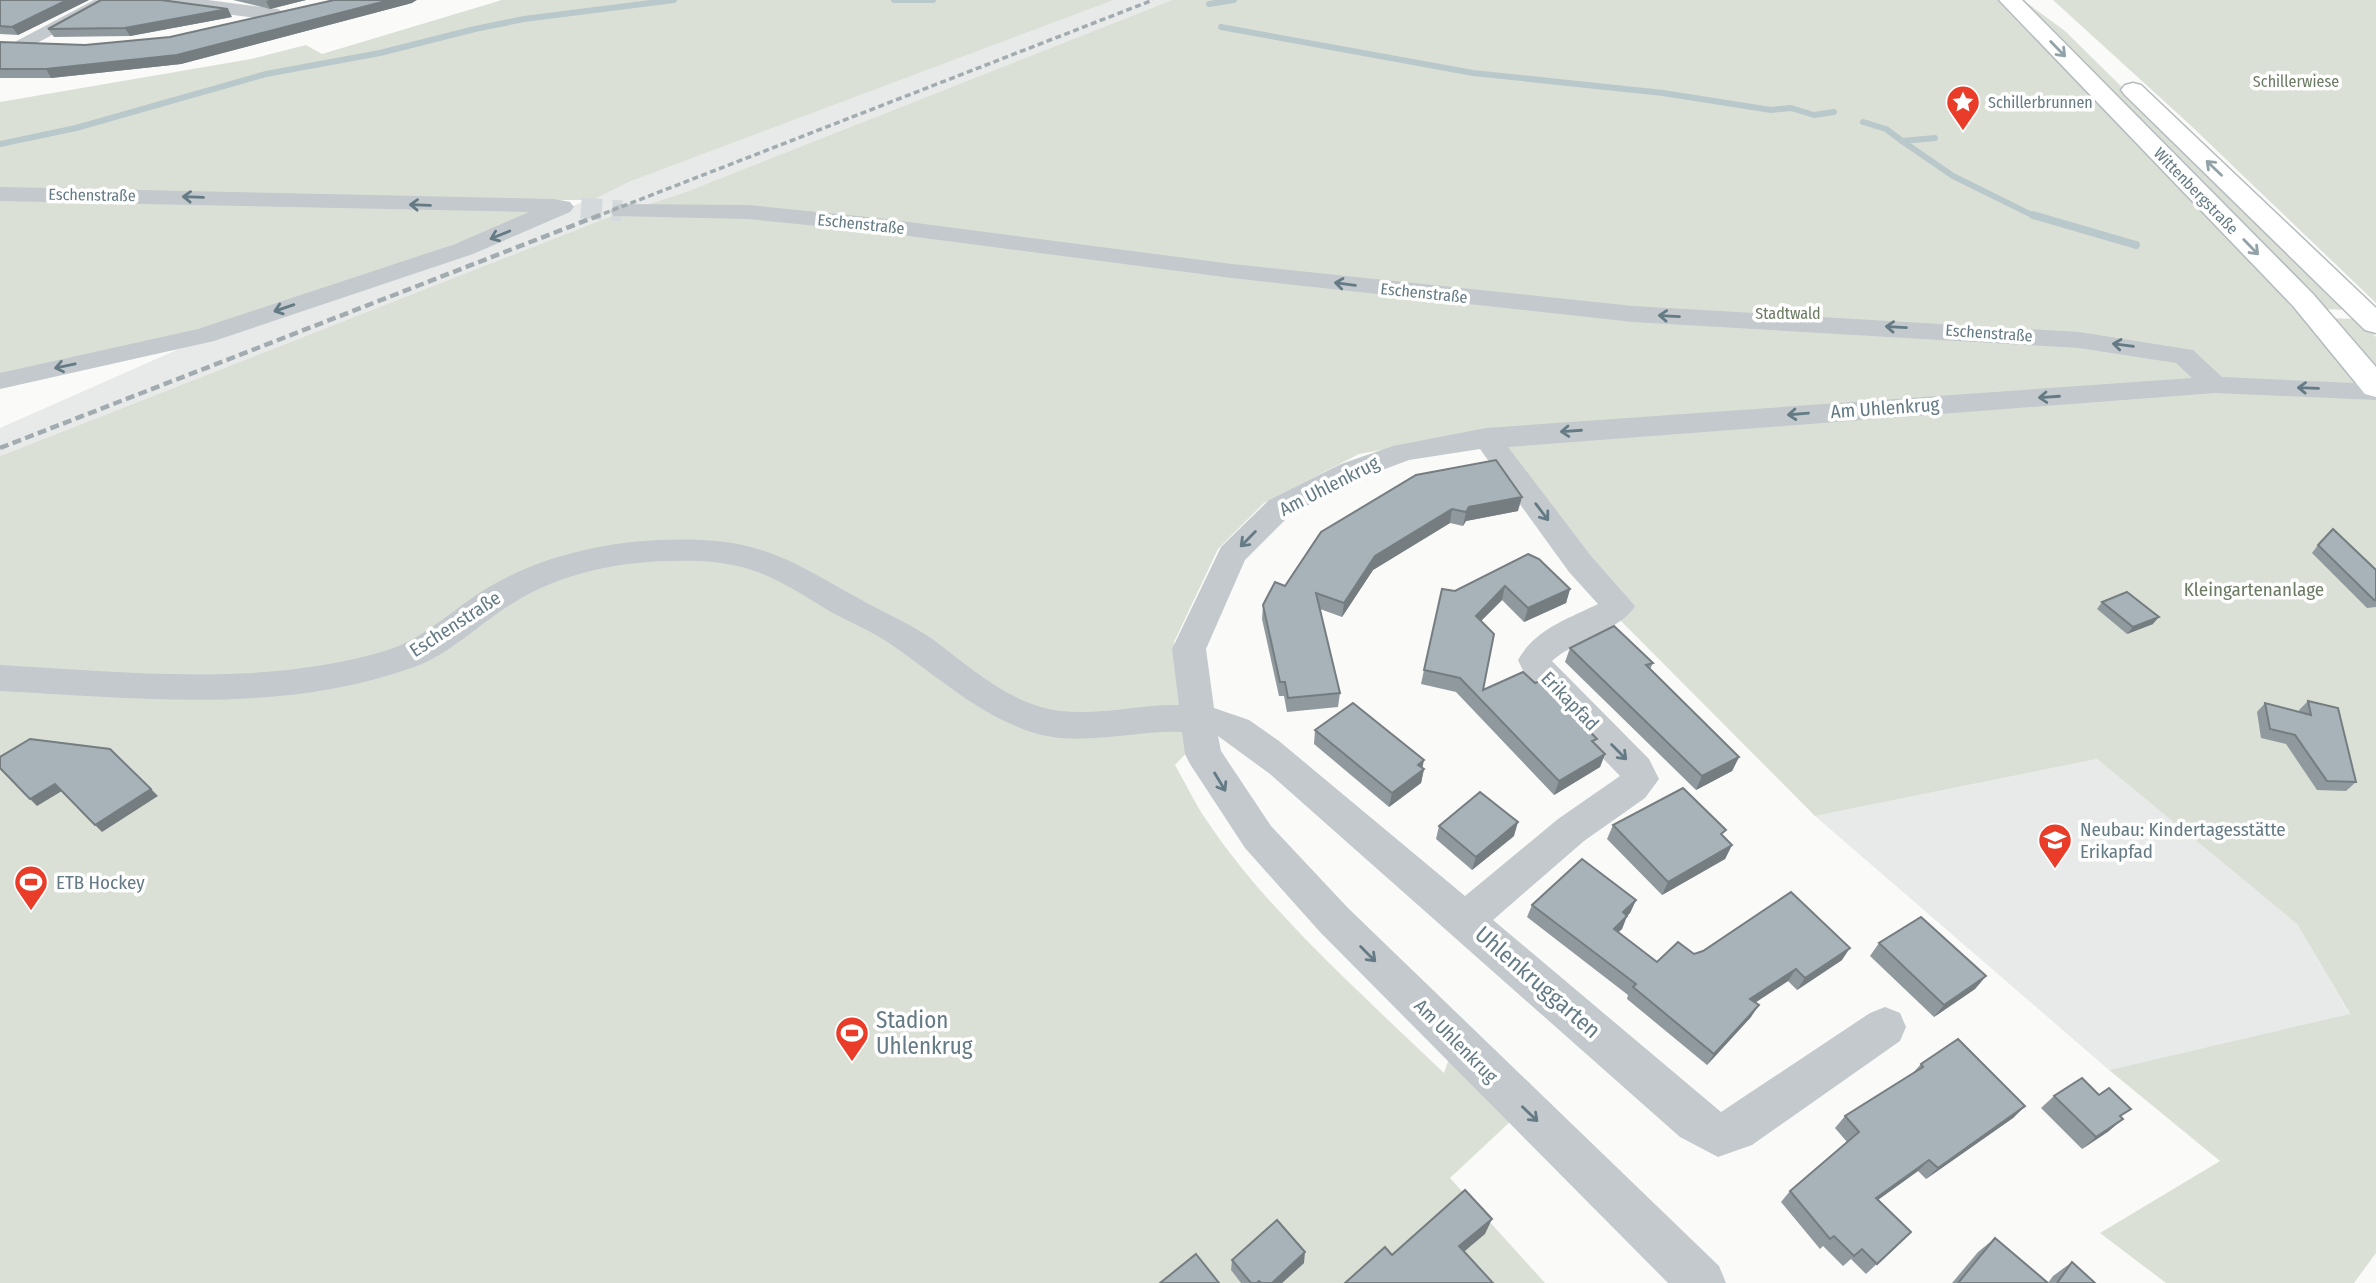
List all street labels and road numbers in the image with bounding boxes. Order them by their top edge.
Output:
street label: Wittenbergstraße [2150,144,2242,238]
street label: Eschenstraße [48,185,136,205]
street label: Eschenstraße [817,210,906,238]
street label: Eschenstraße [1380,279,1469,307]
street label: Eschenstraße [1945,320,2033,346]
street label: Am Uhlenkrug [1830,393,1940,423]
street label: Am Uhlenkrug [1275,451,1383,521]
street label: Eschenstraße [405,586,505,662]
street label: Erikapfad [1536,667,1604,735]
street label: Uhlenkruggarten [1470,920,1606,1044]
street label: Am Uhlenkrug [1409,994,1503,1088]

